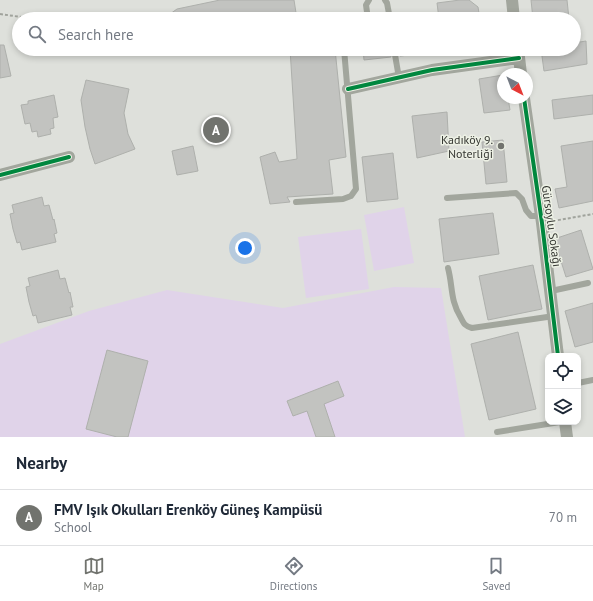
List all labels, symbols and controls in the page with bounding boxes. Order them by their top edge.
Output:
search box [12,12,581,56]
icon: search [26,23,48,45]
text: Search here [58,25,134,44]
north arrow [497,68,533,104]
pin: A [203,115,229,145]
place label: Kadıköy 9. Noterliği [441,132,493,161]
marker: Kadıköy 9. Noterliği [496,141,506,151]
street label: Gürsoylu Sokağı [539,184,565,268]
your location [235,238,255,258]
map controls [545,353,581,425]
button: locate [545,353,581,389]
button: layers [545,389,581,425]
text: Nearby [16,452,67,474]
text: FMV Işık Okulları Erenköy Güneş Kampüsü [54,500,322,519]
text: A [25,509,33,526]
text: 70 m [549,509,577,526]
text: School [54,519,92,536]
tab: Map [83,555,105,593]
tab: Directions [270,555,317,593]
tab: Saved [482,555,510,593]

